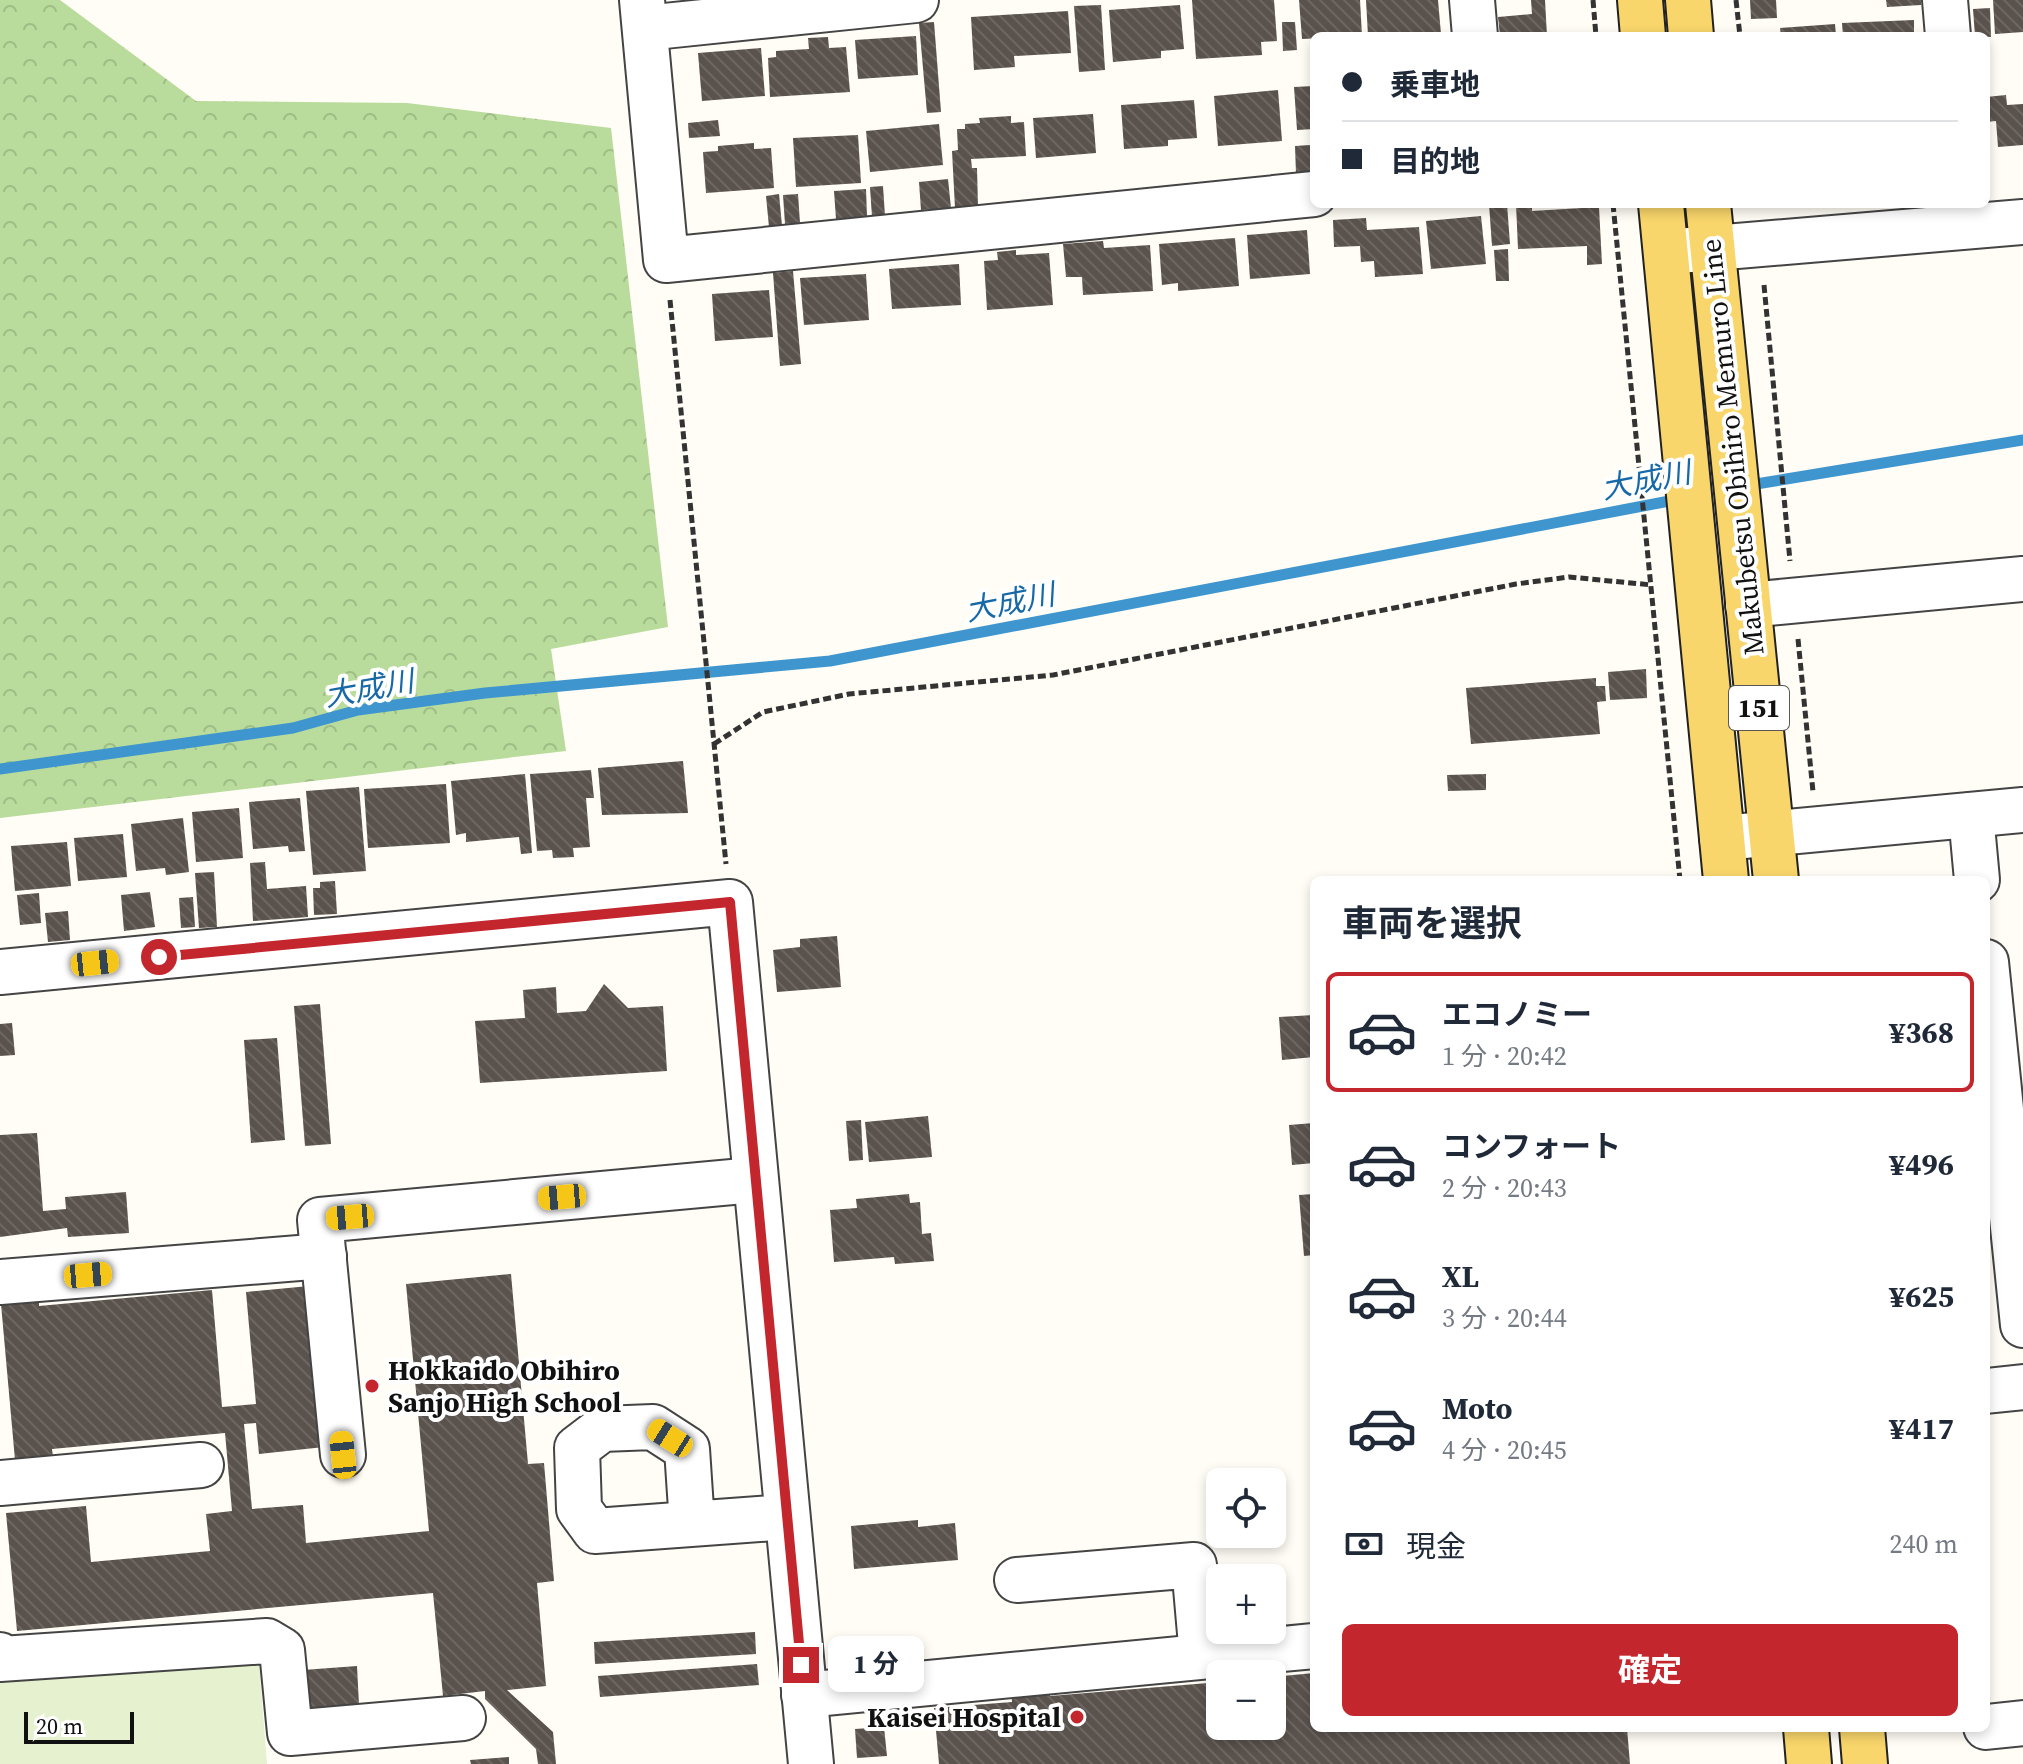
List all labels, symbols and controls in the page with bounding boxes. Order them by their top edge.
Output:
text: 乗車地 [1390,64,1480,105]
text: 目的地 [1390,141,1480,182]
street label: Makubetsu Obihiro Memuro Line [1691,237,1773,657]
water label: 大成川 [1598,451,1697,509]
water label: 大成川 [962,573,1061,631]
water label: 大成川 [321,659,420,716]
road number: 151 [1729,686,1789,730]
text: 車両を選択 [1342,899,1522,948]
route start [141,939,177,975]
car [70,949,120,977]
text: エコノミー [1442,994,1592,1035]
icon: car [1346,996,1418,1068]
text: ¥368 [1889,1012,1954,1053]
text: 1 分 · 20:42 [1442,1038,1567,1074]
text: コンフォート [1442,1126,1621,1167]
icon: car [1346,1128,1418,1200]
text: ¥496 [1889,1144,1954,1185]
text: 2 分 · 20:43 [1442,1170,1567,1206]
car [537,1183,587,1211]
car [325,1203,375,1231]
text: XL [1442,1256,1479,1297]
icon: car [1346,1260,1418,1332]
car [63,1261,113,1289]
text: ¥625 [1889,1276,1954,1317]
text: 3 分 · 20:44 [1442,1300,1567,1336]
place label: Hokkaido Obihiro Sanjo High School [388,1351,621,1421]
marker: Hokkaido Obihiro Sanjo High School [363,1377,381,1395]
text: Moto [1442,1388,1513,1429]
icon: car [1346,1392,1418,1464]
text: ¥417 [1889,1408,1954,1449]
car [643,1415,697,1461]
car [329,1430,357,1480]
text: 4 分 · 20:45 [1442,1432,1567,1468]
map controls [1206,1468,1286,1740]
button: locate [1206,1468,1286,1548]
icon: cash [1342,1522,1386,1566]
text: 現金 [1406,1526,1466,1567]
text: 240 m [1890,1526,1958,1562]
button: + [1206,1564,1286,1644]
button: 確定 [1342,1624,1958,1716]
callout: 1 分 [829,1637,925,1693]
text: 1 分 [853,1646,899,1682]
route end [783,1647,819,1683]
button: − [1206,1660,1286,1740]
place label: Kaisei Hospital [867,1698,1061,1736]
scale bar [24,1708,134,1744]
marker: Kaisei Hospital [1068,1708,1086,1726]
text: 20 m [36,1711,83,1741]

